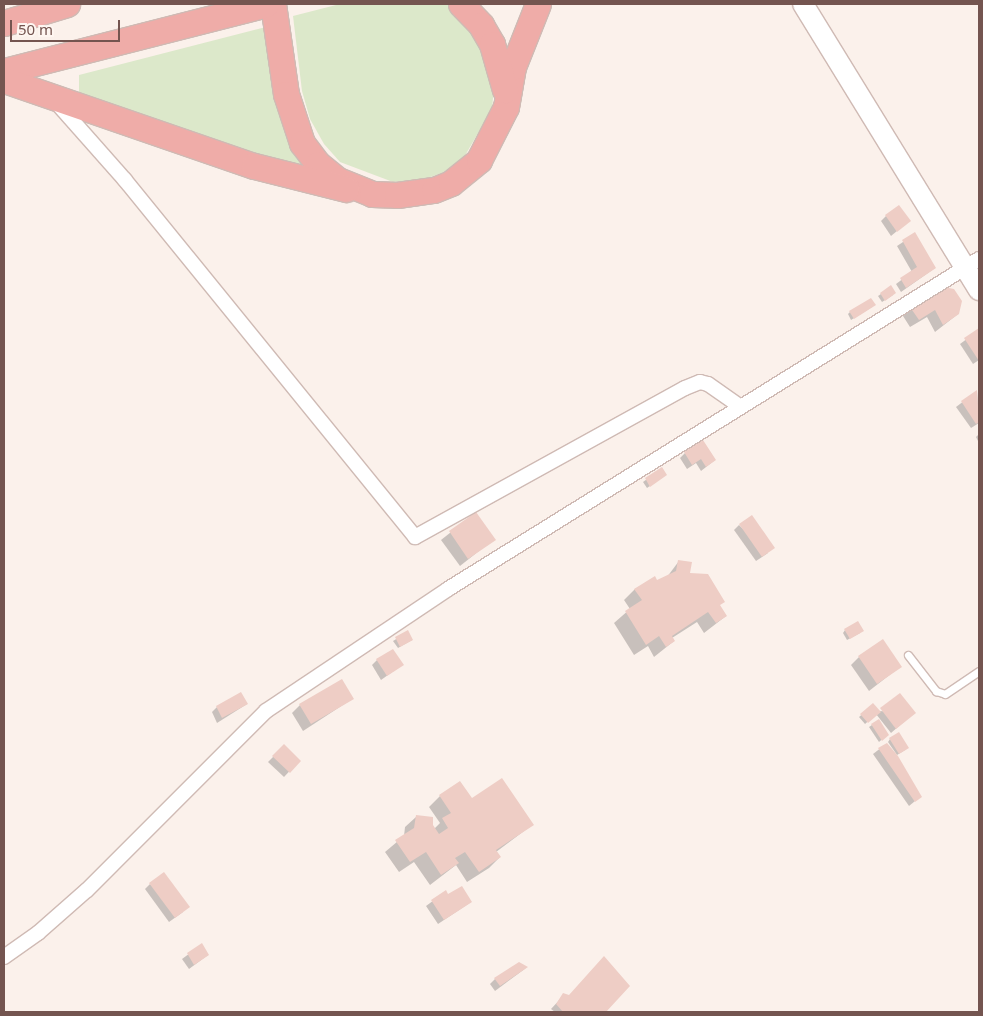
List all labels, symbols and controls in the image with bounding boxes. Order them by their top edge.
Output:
scale bar [12,10,122,42]
text: 50 m [18,19,53,39]

